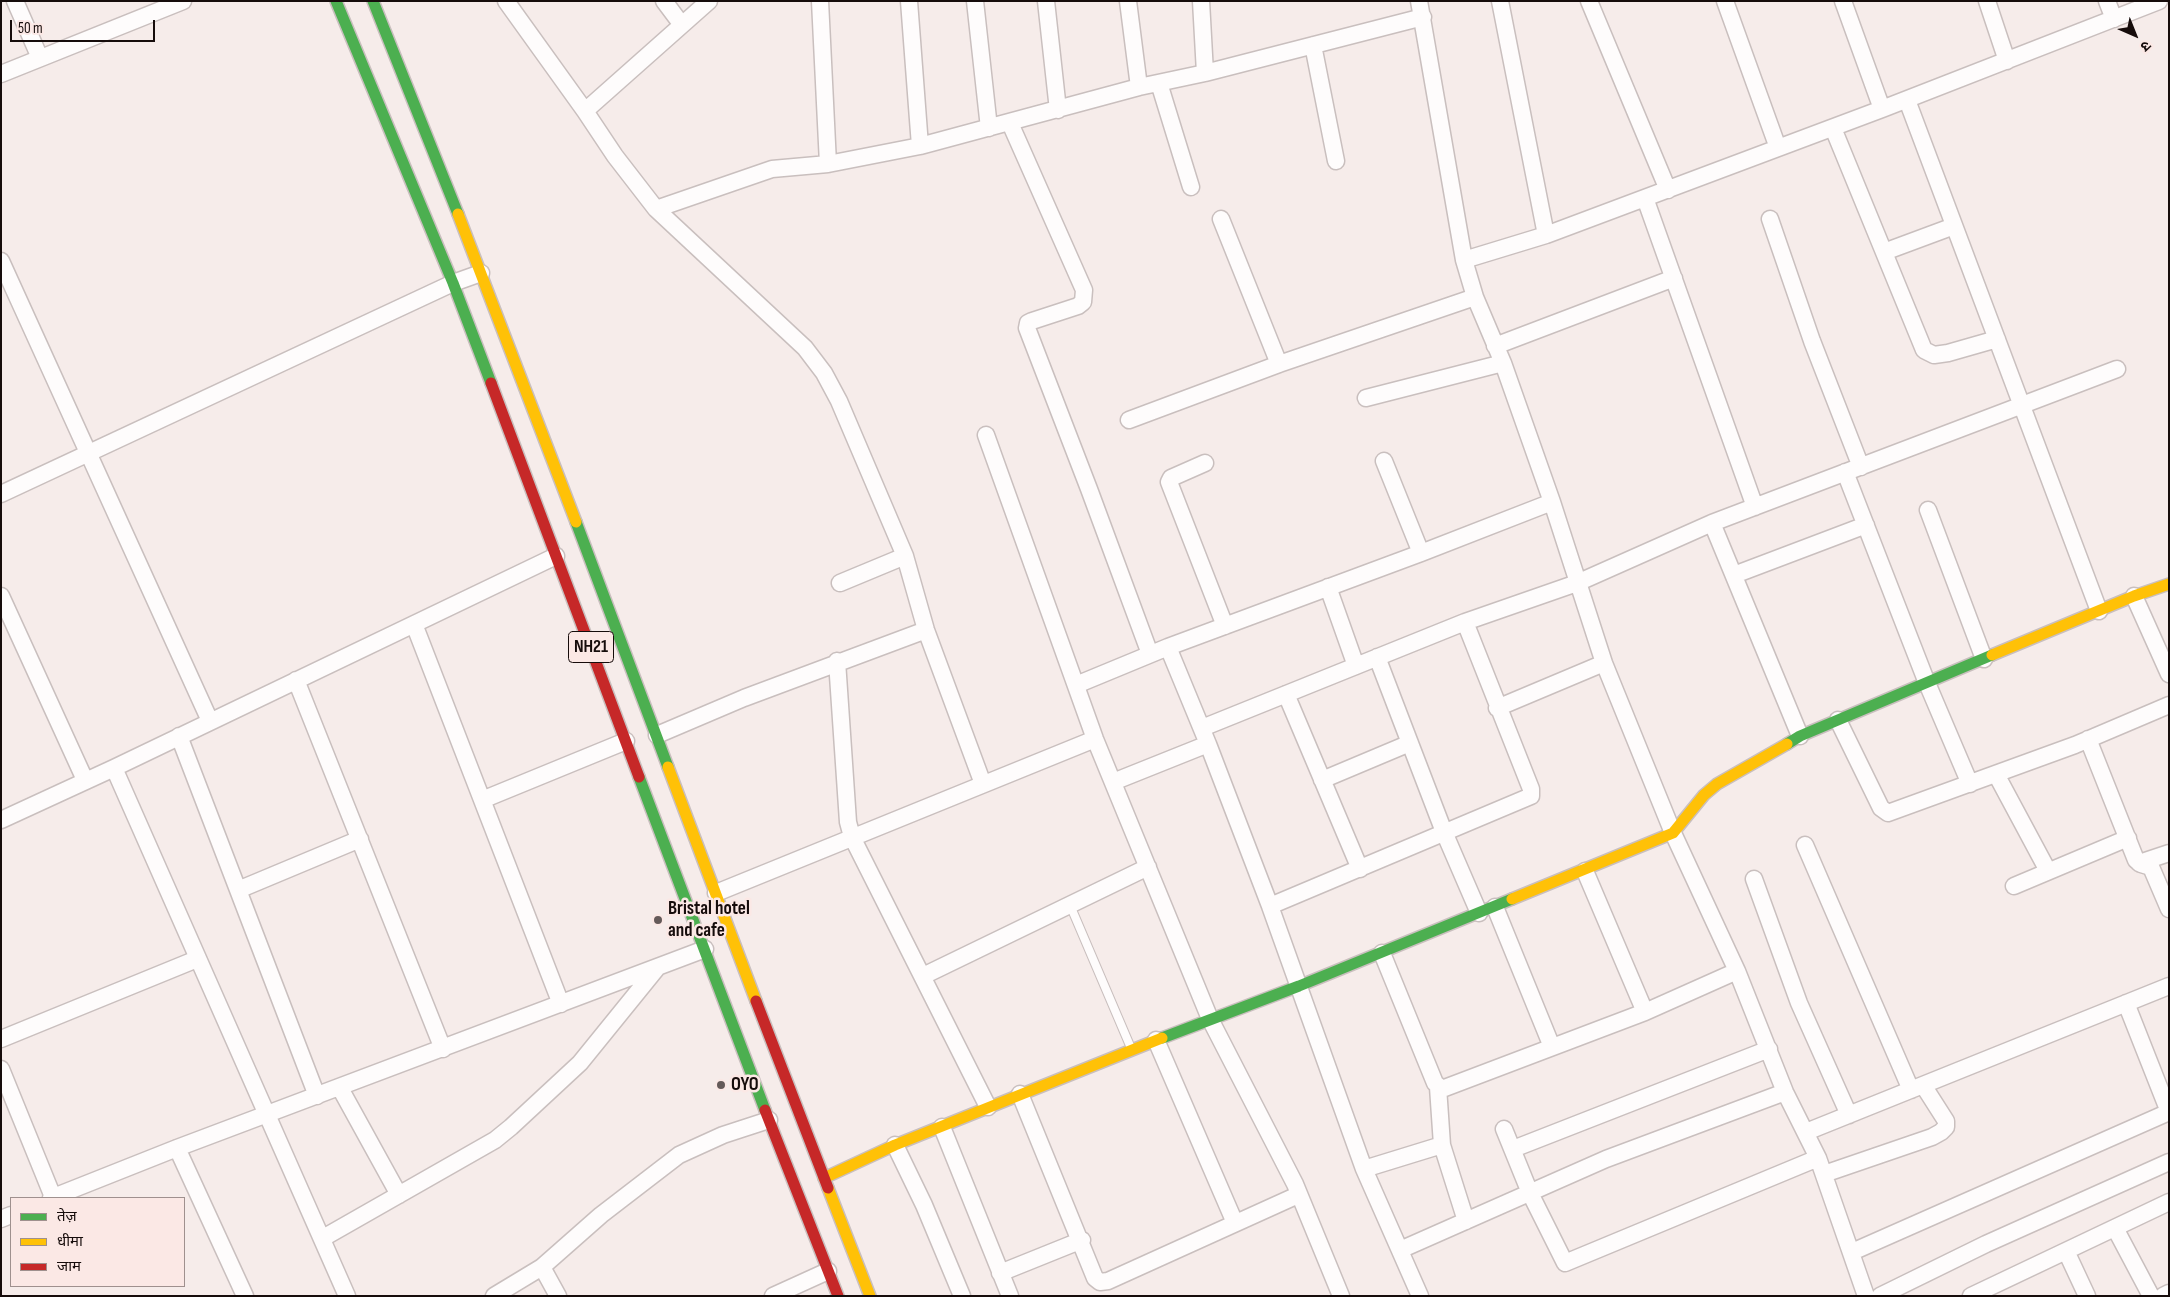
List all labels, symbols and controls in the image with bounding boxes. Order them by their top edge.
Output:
scale bar [12,10,158,42]
north arrow [2110,10,2160,60]
text: 50 m [18,19,43,38]
text: उ [2137,37,2155,55]
road number: NH21 [568,632,614,662]
place label: Bristal hotel and cafe [668,898,750,942]
marker: Bristal hotel and cafe [652,914,664,926]
place label: OYO [731,1074,759,1096]
marker: OYO [715,1079,727,1091]
legend [10,1197,185,1287]
text: तेज़ [57,1207,77,1226]
text: धीमा [57,1232,83,1251]
text: जाम [57,1257,81,1276]

